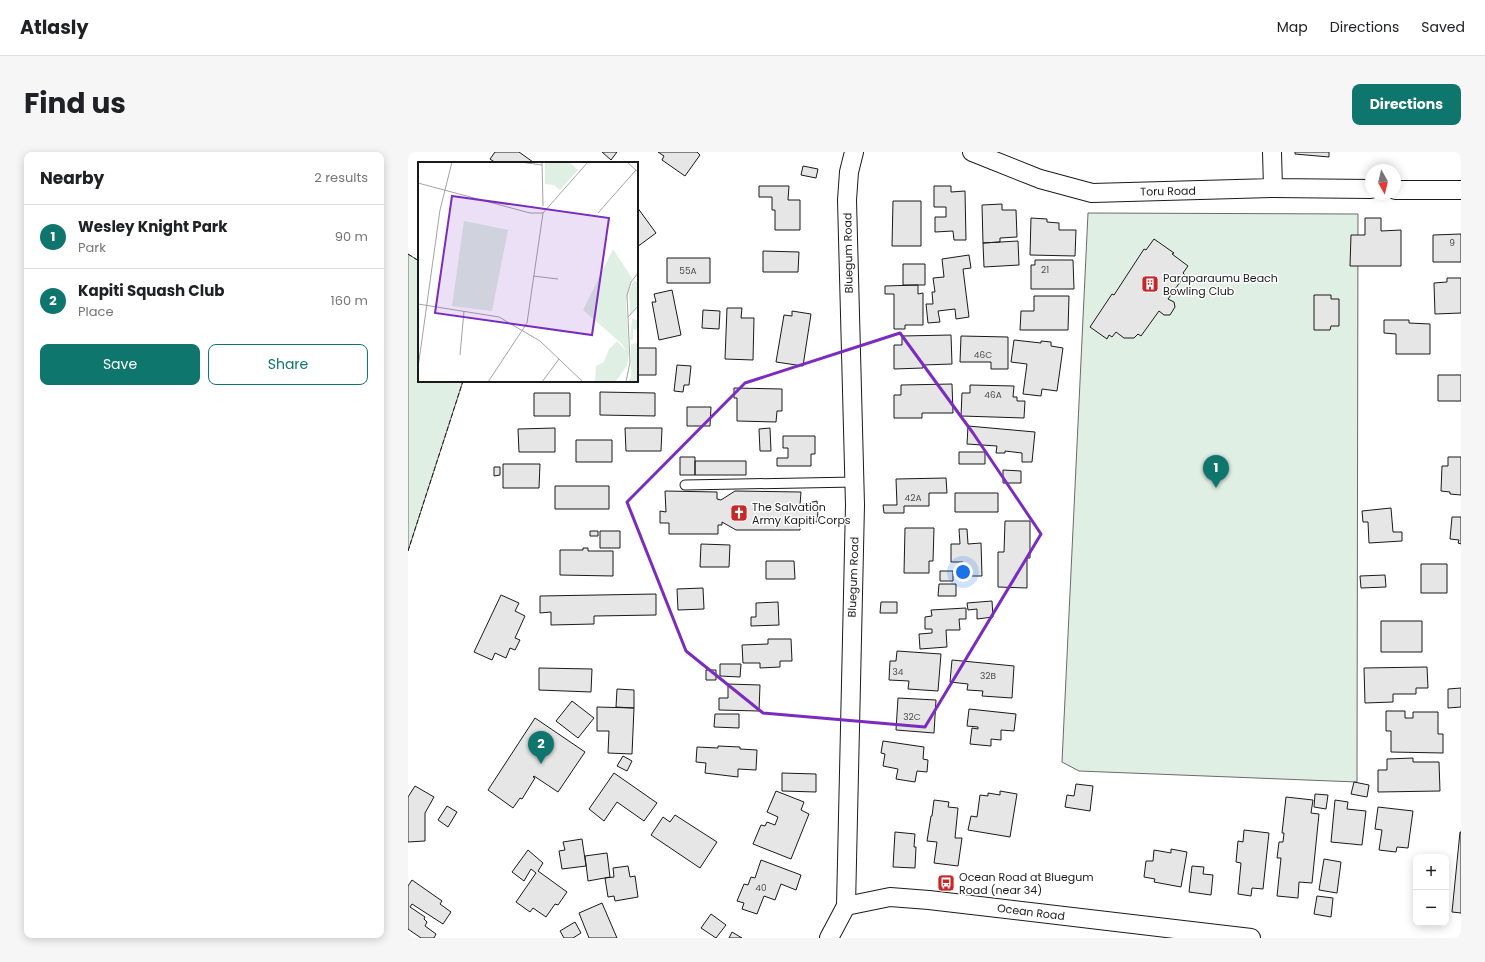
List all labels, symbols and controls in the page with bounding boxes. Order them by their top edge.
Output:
text: Atlasly [20,14,88,41]
text: Map [1277,17,1308,37]
text: Directions [1330,17,1399,37]
text: Saved [1421,17,1465,37]
text: Find us [24,84,126,123]
button: Directions [1352,84,1461,125]
inset map [418,162,638,382]
north arrow [1365,164,1401,200]
text: Nearby [40,166,104,190]
text: 2 results [314,168,368,187]
street label: Toru Road [1140,183,1196,199]
street label: Bluegum Road [839,213,857,293]
text: Wesley Knight Park [78,216,228,237]
text: 1 [51,227,55,246]
text: 90 m [335,227,368,246]
house number: 9 [1449,237,1455,249]
text: Park [78,238,106,257]
house number: 21 [1041,264,1049,276]
house number: 55A [679,265,697,277]
place label: Paraparaumu Beach Bowling Club [1163,270,1278,299]
building icon: Paraparaumu Beach Bowling Club [1140,274,1160,294]
text: Kapiti Squash Club [78,280,224,301]
text: 2 [49,291,57,310]
text: 160 m [331,291,368,310]
text: Place [78,302,113,321]
button: Save [40,344,200,385]
button: Share [208,344,368,385]
house number: 46C [974,349,992,361]
house number: 46A [984,389,1002,401]
pin: 1 [1203,455,1229,488]
house number: 42A [905,492,921,504]
place label: The Salvation Army Kapiti Corps [752,499,851,528]
church icon: The Salvation Army Kapiti Corps [729,503,749,523]
street label: Bluegum Road [844,536,862,618]
your location [953,562,973,582]
house number: 34 [893,666,904,678]
house number: 32B [980,670,996,682]
house number: 32C [903,711,921,723]
pin: 2 [528,731,554,764]
map controls [1413,854,1449,926]
button: + [1413,854,1449,890]
place label: Ocean Road at Bluegum Road (near 34) [959,869,1094,898]
bus stop icon: Ocean Road at Bluegum Road (near 34) [936,873,956,893]
house number: 40 [755,882,767,894]
button: − [1413,890,1449,926]
street label: Ocean Road [996,900,1066,924]

